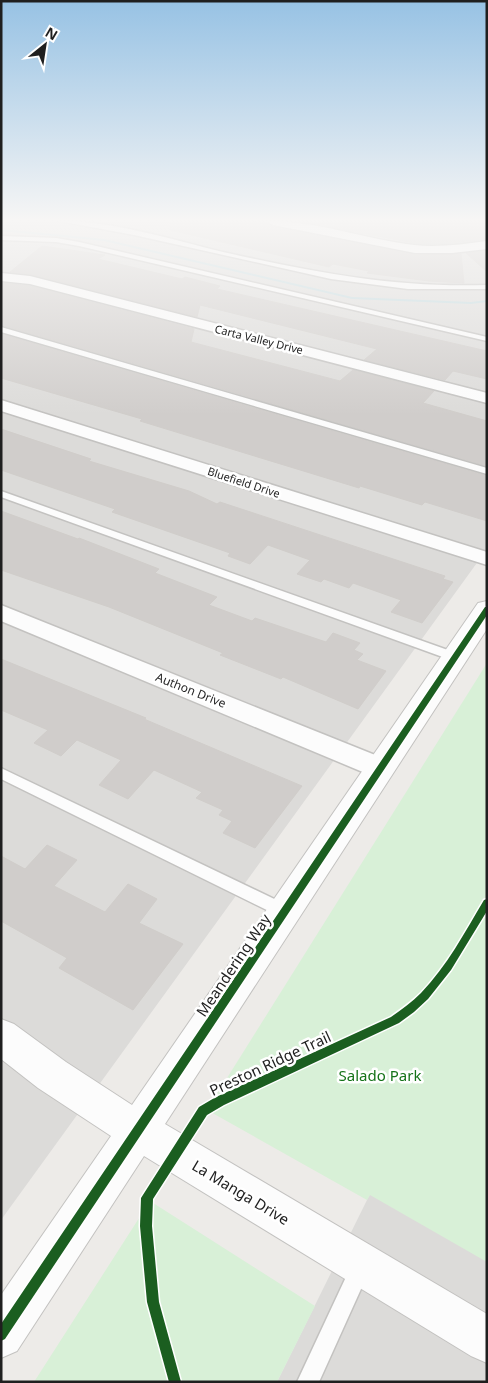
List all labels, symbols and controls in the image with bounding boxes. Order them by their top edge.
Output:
north arrow [20,20,70,70]
text: N [42,22,61,44]
street label: Carta Valley Drive [213,321,305,357]
street label: Bluefield Drive [206,463,282,501]
street label: Authon Drive [153,668,229,712]
street label: Meandering Way [191,910,275,1020]
street label: Preston Ridge Trail [206,1026,334,1100]
park label: Salado Park [339,1065,421,1085]
street label: La Manga Drive [189,1155,293,1229]

